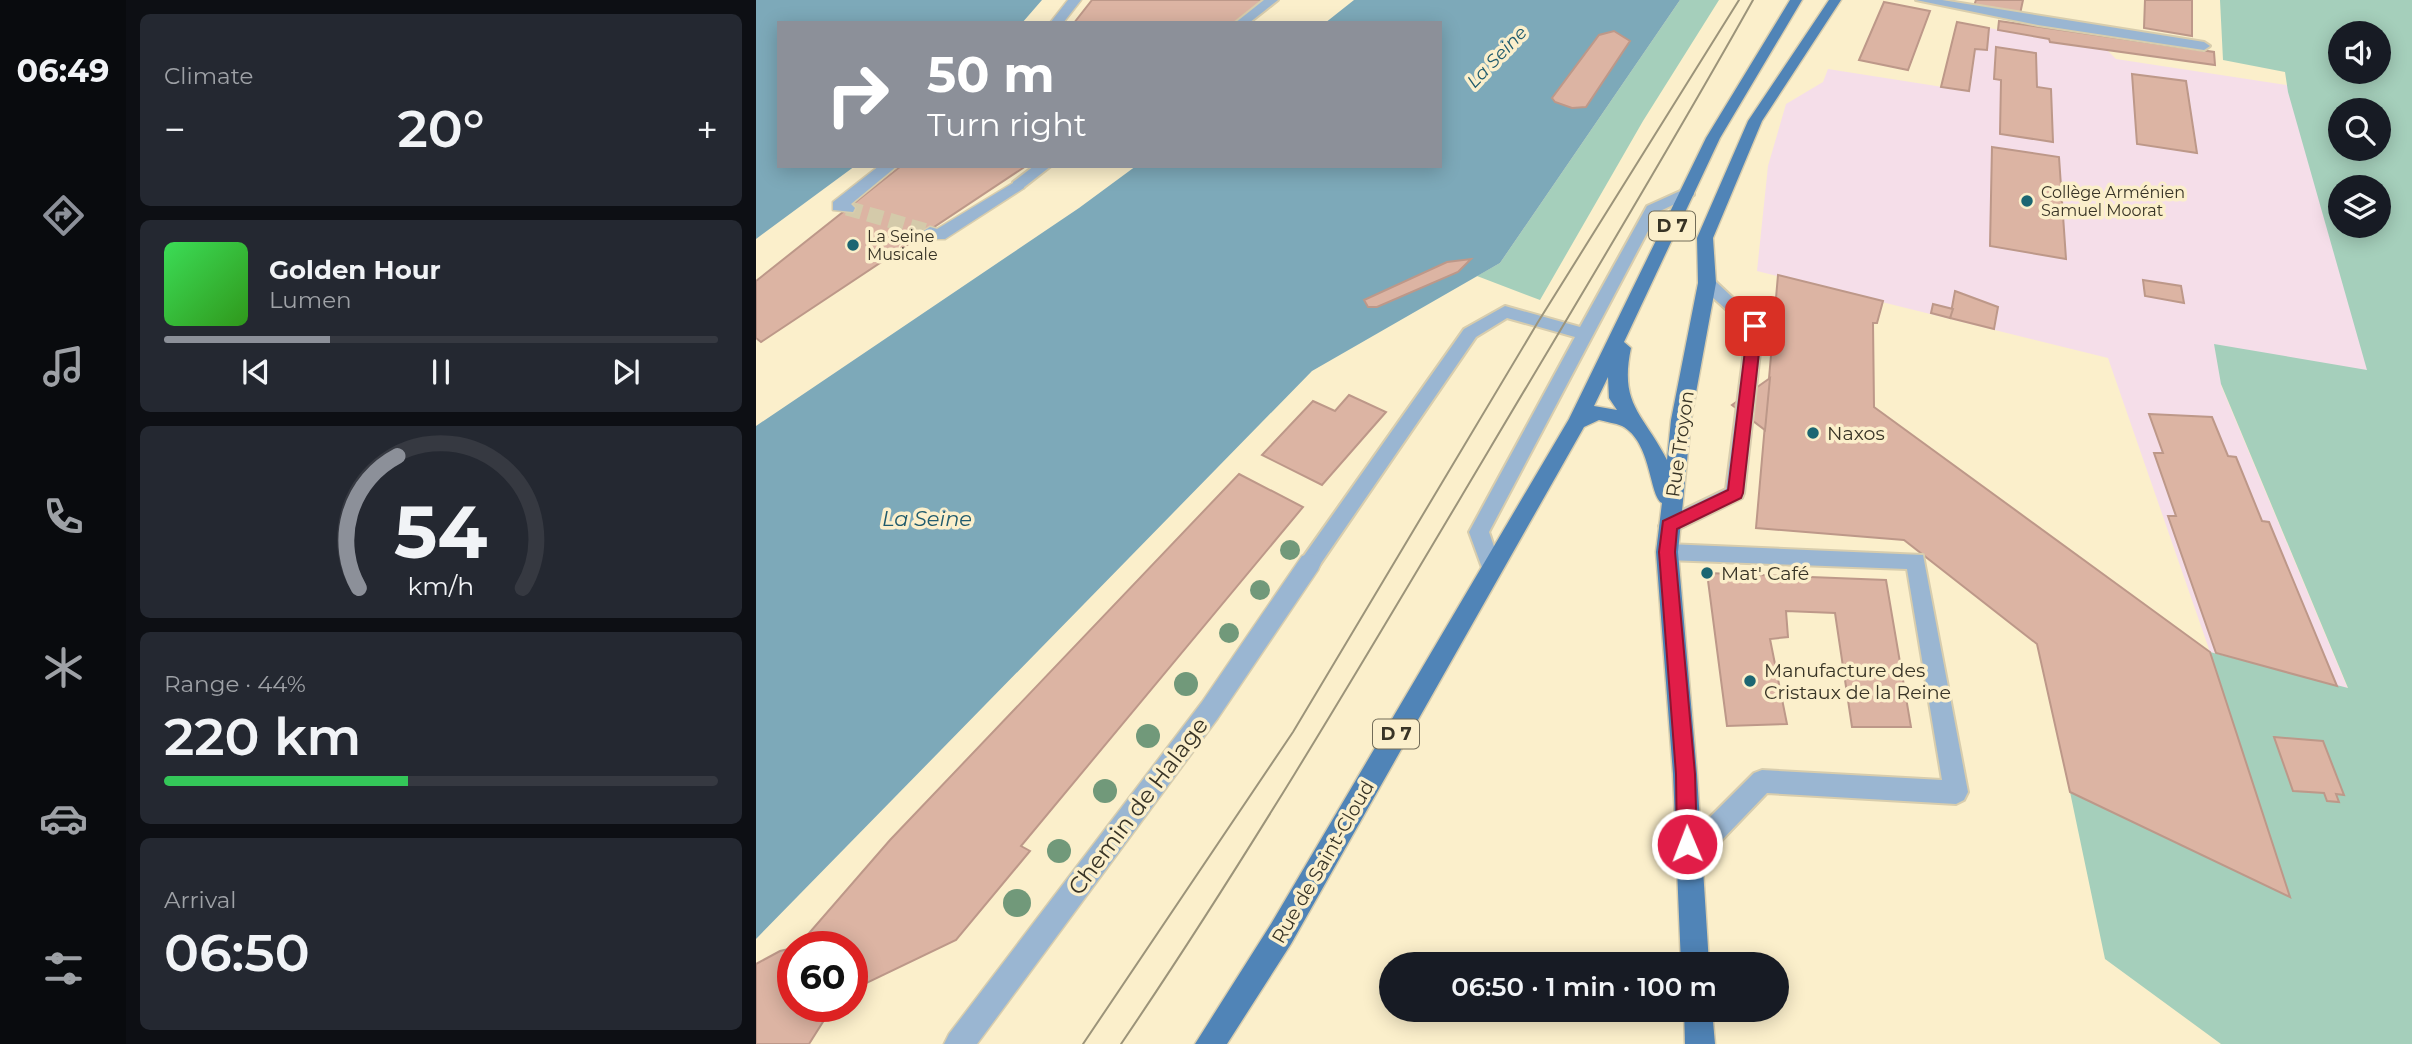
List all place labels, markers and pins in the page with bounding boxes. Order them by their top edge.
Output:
place label: Collège Arménien Samuel Moorat [2041,183,2185,220]
marker: Collège Arménien Samuel Moorat [2019,193,2035,209]
place label: La Seine Musicale [867,227,938,264]
marker: La Seine Musicale [845,237,861,253]
pin [1725,296,1785,356]
place label: Naxos [1827,422,1885,445]
marker: Naxos [1805,425,1821,441]
place label: Mat' Café [1721,562,1809,585]
marker: Mat' Café [1699,565,1715,581]
place label: Manufacture des Cristaux de la Reine [1764,659,1951,704]
marker: Manufacture des Cristaux de la Reine [1742,673,1758,689]

